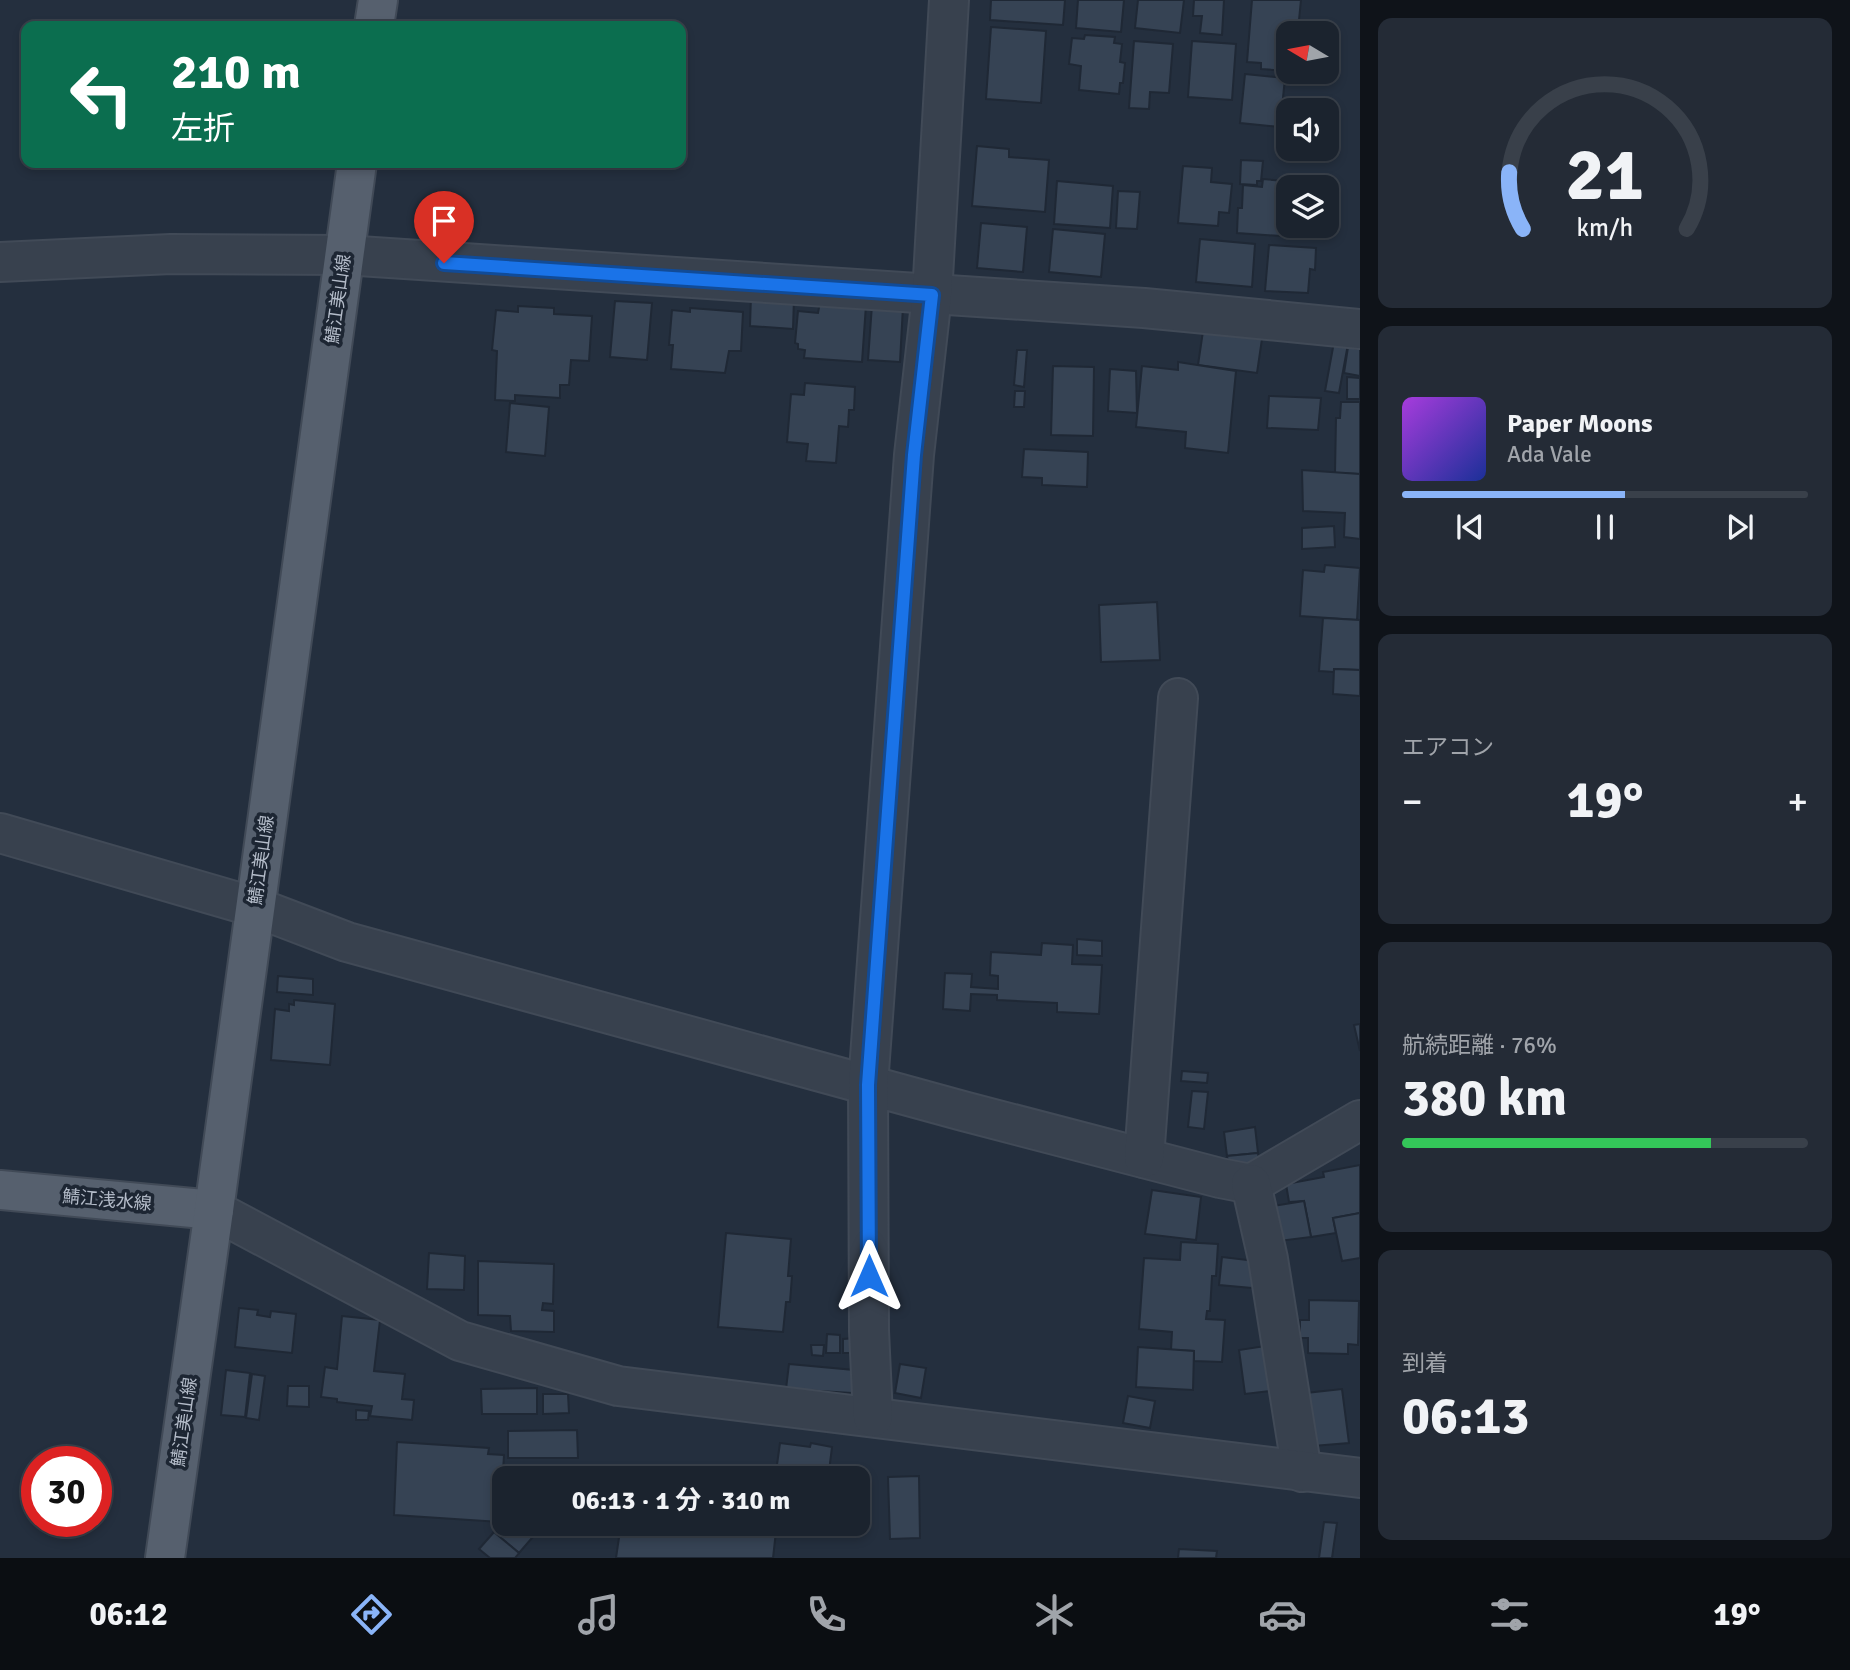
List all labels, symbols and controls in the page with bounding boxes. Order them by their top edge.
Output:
north arrow [1276,21,1339,84]
map controls [1276,21,1339,238]
text: 210 m [171,42,301,102]
icon: left [56,49,147,140]
button: sound [1276,98,1339,161]
text: 左折 [171,109,235,148]
text: 21 [1566,131,1644,220]
button: layers [1276,175,1339,238]
pin [414,191,474,263]
icon: arrive [425,202,463,240]
text: km/h [1577,212,1633,243]
street label: 鯖江美山線 [321,253,355,345]
text: Paper Moons [1507,408,1653,440]
text: Ada Vale [1507,440,1592,469]
icon: previous [1451,508,1489,546]
icon: pause [1586,508,1624,546]
icon: next [1721,508,1759,546]
text: エアコン [1402,733,1494,762]
text: 19° [1567,768,1643,832]
text: − [1402,778,1423,825]
text: + [1787,778,1808,825]
street label: 鯖江美山線 [244,814,278,906]
text: 航続距離 · 76% [1402,1031,1557,1060]
text: 380 km [1402,1066,1567,1130]
street label: 鯖江浅水線 [61,1185,153,1215]
position arrow [832,1239,906,1313]
text: 到着 [1402,1349,1448,1378]
street label: 鯖江美山線 [167,1376,201,1468]
text: 06:13 [1402,1384,1530,1448]
speed limit sign: 30 [21,1446,112,1537]
text: 06:13 · 1 分 · 310 m [572,1485,790,1517]
icon: directions [347,1590,396,1639]
icon: music [574,1590,623,1639]
icon: phone [802,1590,851,1639]
icon: climate [1030,1590,1079,1639]
icon: car [1258,1590,1307,1639]
icon: filters [1485,1590,1534,1639]
text: 06:12 [89,1595,168,1634]
text: 19° [1713,1595,1761,1634]

